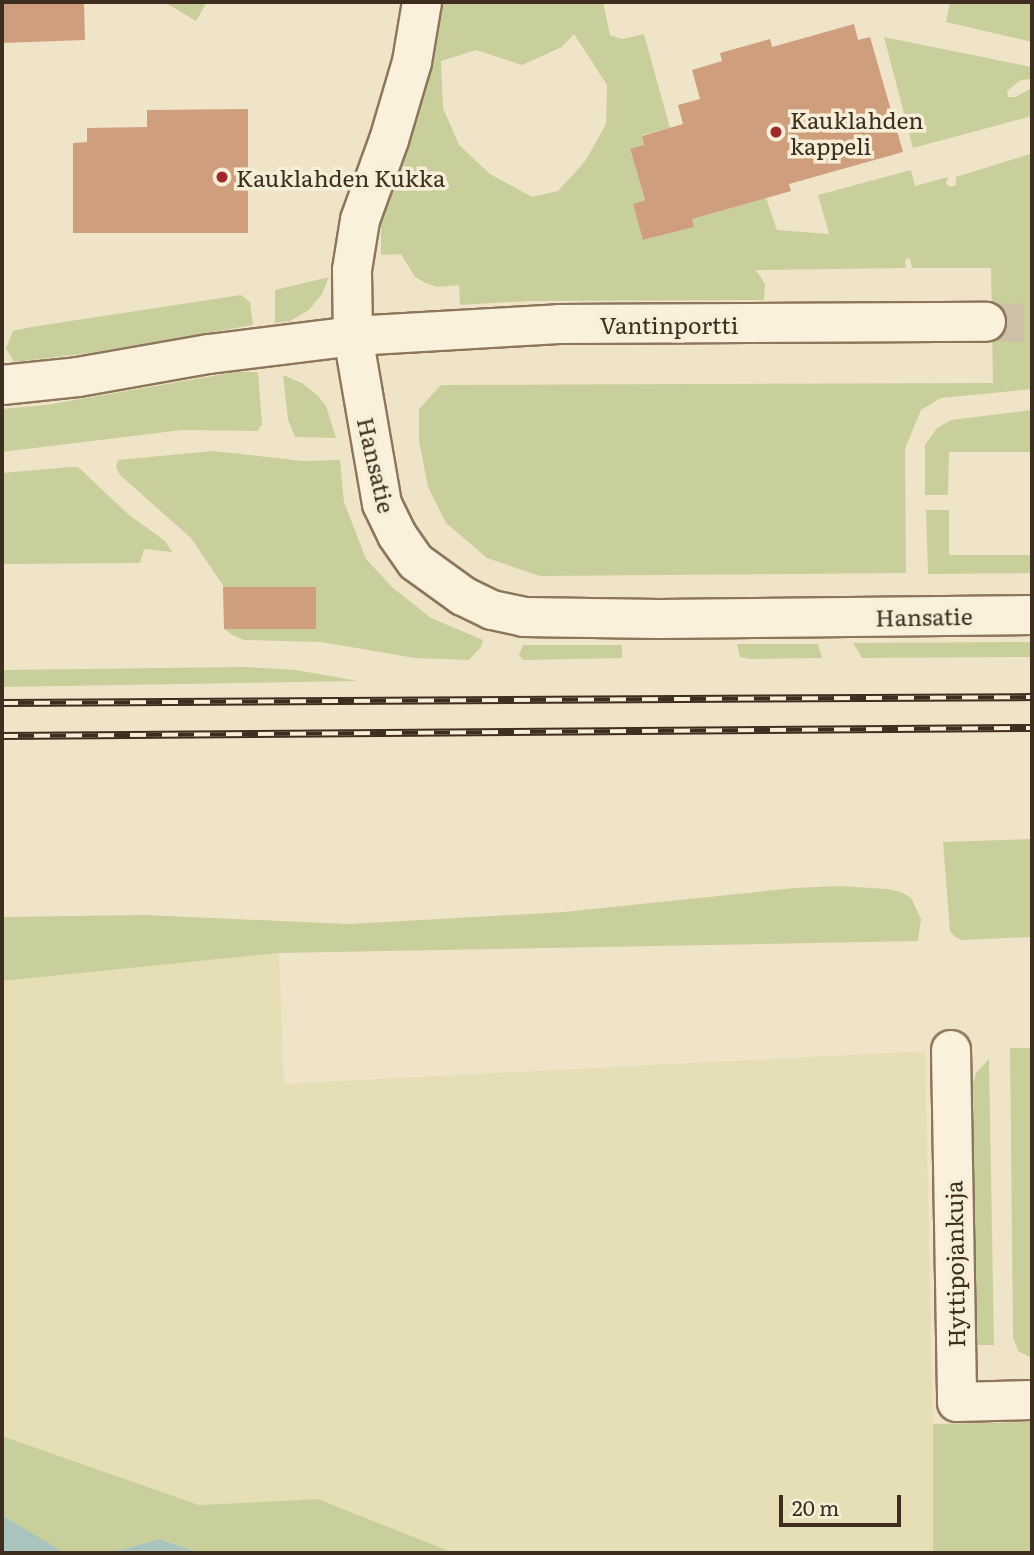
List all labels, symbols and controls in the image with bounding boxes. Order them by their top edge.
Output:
place label: Kauklahden kappeli [790,105,923,159]
marker: Kauklahden kappeli [768,124,784,140]
place label: Kauklahden Kukka [236,163,445,191]
marker: Kauklahden Kukka [214,169,230,185]
street label: Vantinportti [600,310,738,338]
street label: Hansatie [353,414,401,516]
street label: Hansatie [875,601,973,631]
street label: Hyttipojankuja [939,1180,969,1348]
scale bar [782,1482,904,1526]
text: 20 m [792,1491,839,1522]

